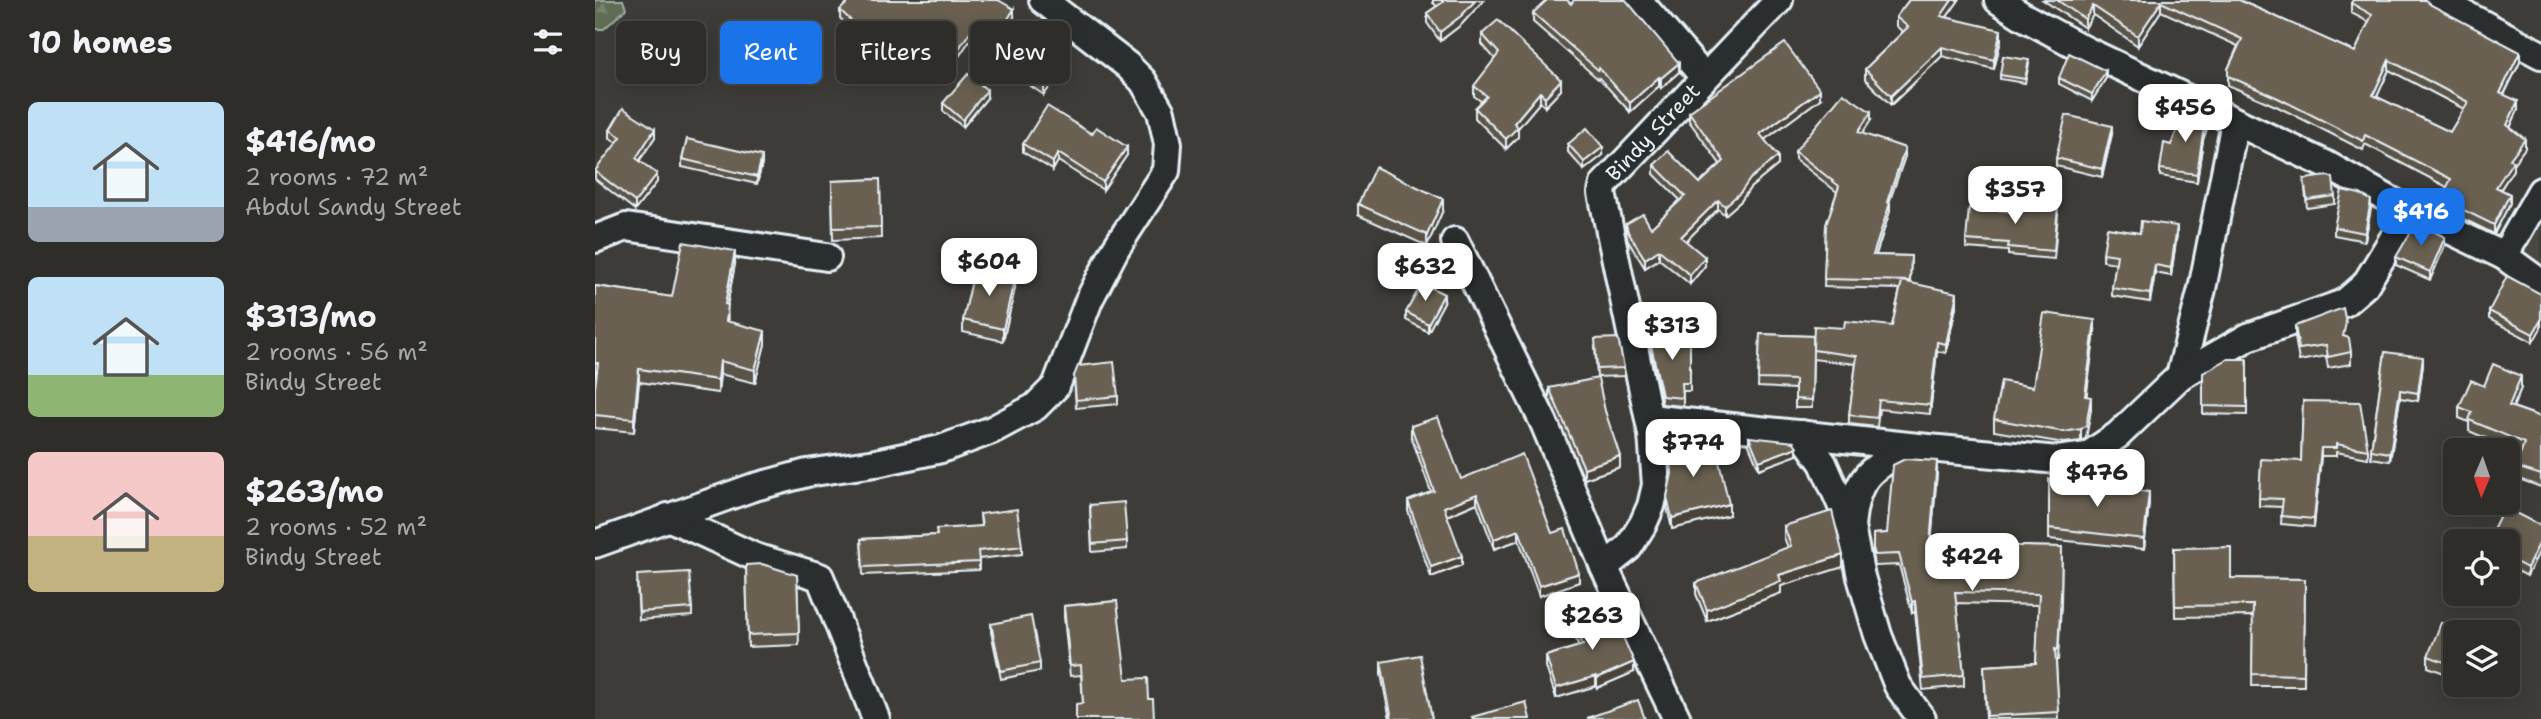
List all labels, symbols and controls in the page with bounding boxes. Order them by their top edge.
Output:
chip: Buy [616,21,706,84]
chip: Rent [720,21,822,84]
chip: Filters [836,21,956,84]
chip: New [970,21,1070,84]
text: 10 homes [28,22,173,63]
icon: filters [529,23,567,61]
street label: Bindy Street [1600,77,1706,187]
pin: $456 [2144,85,2226,144]
text: $456 [2154,92,2216,122]
text: $416/mo [245,121,376,162]
icon: home [84,130,168,214]
text: 2 rooms · 72 m² [245,162,428,192]
pin: $357 [1974,166,2056,226]
text: $357 [1984,174,2046,204]
pin: $416 [2380,188,2462,248]
text: Abdul Sandy Street [245,192,462,222]
text: $416 [2393,196,2449,226]
pin: $604 [948,238,1030,298]
pin: $632 [1384,244,1466,303]
text: $604 [957,246,1021,276]
text: $632 [1394,251,1456,281]
text: $313/mo [245,296,377,337]
pin: $313 [1631,302,1713,362]
icon: home [84,305,168,389]
text: $313 [1644,310,1700,340]
text: 2 rooms · 56 m² [245,337,428,367]
text: Bindy Street [245,367,382,397]
pin: $774 [1652,420,1734,479]
text: $774 [1662,427,1724,457]
north arrow [2443,438,2520,514]
map controls [2443,438,2520,697]
pin: $476 [2056,449,2138,509]
text: $476 [2066,457,2128,487]
text: $263/mo [245,471,384,512]
icon: home [84,480,168,564]
text: 2 rooms · 52 m² [245,512,427,542]
button: locate [2443,529,2520,606]
pin: $424 [1931,534,2013,593]
text: $424 [1941,541,2003,571]
text: Bindy Street [245,542,382,572]
pin: $263 [1551,592,1633,652]
text: $263 [1561,600,1623,630]
button: layers [2443,620,2520,697]

